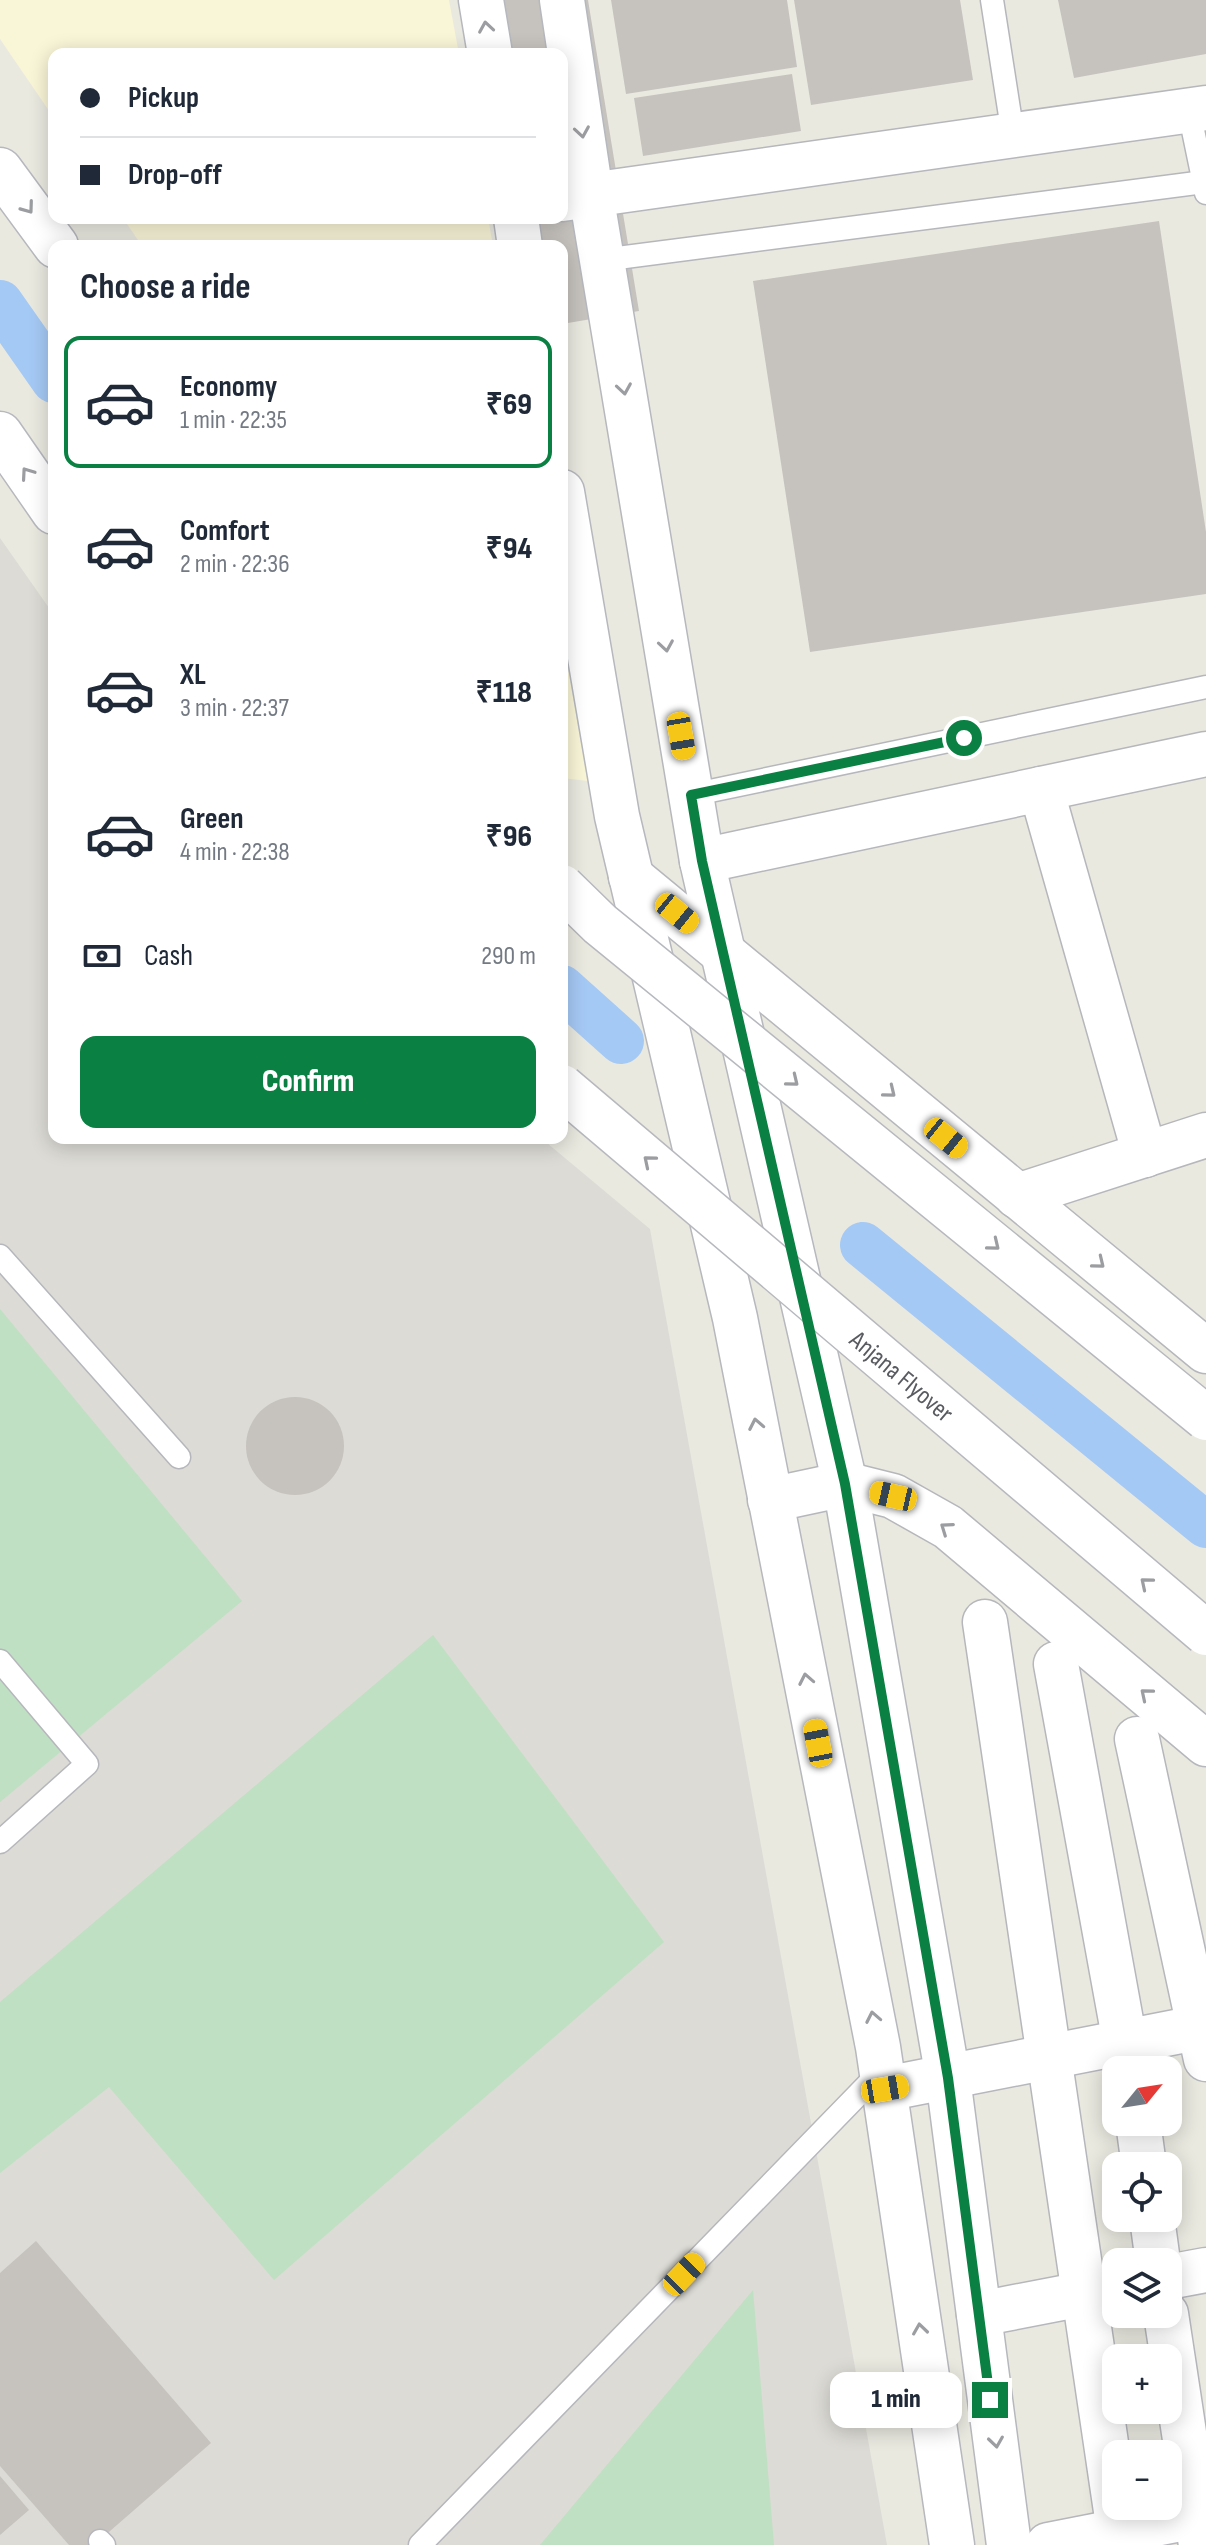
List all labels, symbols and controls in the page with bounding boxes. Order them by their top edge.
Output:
one-way arrow [478,20,495,34]
text: Pickup [128,80,199,116]
one-way arrow [573,126,590,139]
text: Drop-off [128,157,222,193]
one-way arrow [18,199,33,214]
text: Choose a ride [80,266,251,309]
icon: car [84,366,156,438]
text: Economy [180,369,277,405]
one-way arrow [614,382,631,396]
text: ₹69 [486,387,532,423]
text: 1 min · 22:35 [180,405,287,436]
one-way arrow [22,467,37,481]
icon: car [84,510,156,582]
text: Comfort [180,513,270,549]
text: ₹94 [486,531,532,567]
text: 2 min · 22:36 [180,549,290,580]
one-way arrow [657,639,674,652]
icon: car [84,654,156,726]
text: XL [180,657,206,693]
text: ₹118 [476,675,532,711]
text: 3 min · 22:37 [180,693,289,724]
car [665,710,697,762]
route start [946,720,982,756]
icon: car [84,798,156,870]
text: Green [180,801,244,837]
text: ₹96 [486,819,532,855]
text: 4 min · 22:38 [180,837,290,868]
car [651,889,703,937]
icon: cash [80,934,124,978]
text: Cash [144,938,193,974]
text: 290 m [481,941,536,972]
button: Confirm [80,1036,536,1128]
one-way arrow [784,1071,798,1086]
one-way arrow [880,1082,895,1096]
car [920,1114,972,1162]
one-way arrow [644,1156,658,1171]
one-way arrow [985,1236,1000,1250]
one-way arrow [1090,1253,1104,1268]
street label: Anjana Flyover [842,1324,960,1430]
one-way arrow [748,1418,765,1431]
car [867,1479,919,1513]
one-way arrow [941,1523,955,1538]
one-way arrow [1141,1578,1156,1593]
one-way arrow [798,1673,815,1687]
one-way arrow [1141,1689,1156,1704]
car [802,1717,834,1769]
one-way arrow [865,2010,882,2024]
north arrow [1102,2056,1182,2136]
map controls [1102,2056,1182,2520]
car [859,2073,911,2105]
button: locate [1102,2152,1182,2232]
car [659,2248,709,2300]
button: layers [1102,2248,1182,2328]
one-way arrow [912,2322,929,2336]
button: + [1102,2344,1182,2424]
callout: 1 min [830,2372,962,2428]
route end [972,2382,1008,2418]
text: 1 min [871,2384,921,2415]
one-way arrow [987,2436,1004,2449]
button: − [1102,2440,1182,2520]

